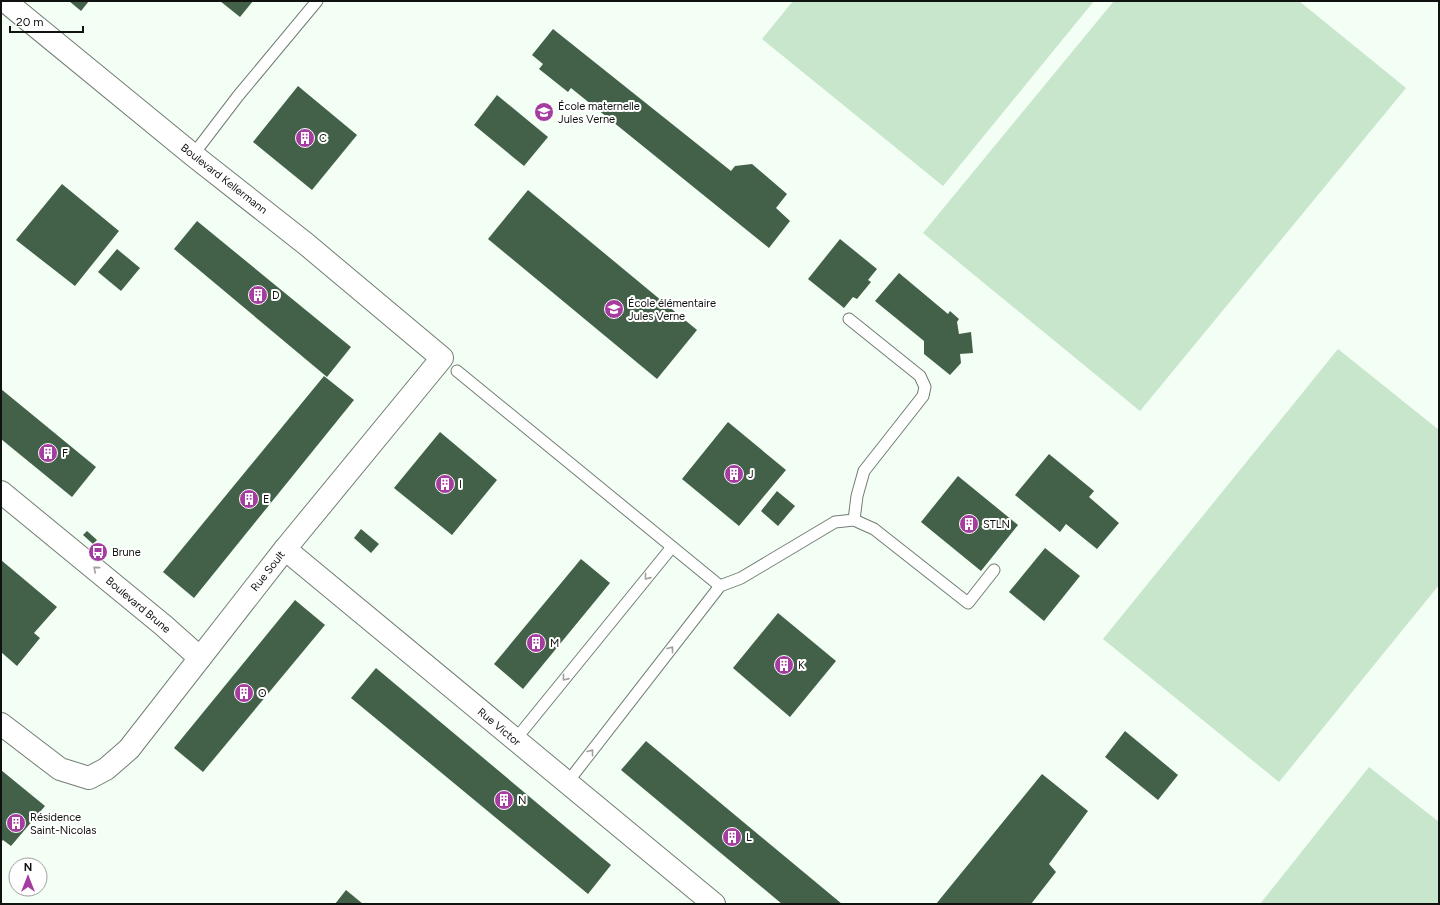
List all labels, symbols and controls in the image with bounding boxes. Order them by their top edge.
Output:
scale bar [10,8,83,34]
text: 20 m [16,15,44,29]
place label: École maternelle Jules Verne [558,100,640,126]
school or university icon: École maternelle Jules Verne [533,101,555,123]
building icon: C [294,127,316,149]
place label: C [319,132,327,145]
street label: Boulevard Kellermann [178,141,270,217]
building icon: D [247,284,269,306]
place label: D [272,289,280,302]
place label: École élémentaire Jules Verne [628,297,716,323]
school or university icon: École élémentaire Jules Verne [603,298,625,320]
building icon: F [37,442,59,464]
place label: F [62,447,68,460]
building icon: J [723,463,745,485]
place label: J [748,468,754,481]
building icon: I [434,473,456,495]
place label: I [459,478,462,491]
building icon: E [238,488,260,510]
place label: E [263,493,270,506]
building icon: STLN [958,513,980,535]
place label: STLN [983,518,1010,531]
bus stop icon: Brune [87,541,109,563]
place label: Brune [112,546,141,559]
street label: Rue Soult [248,548,288,594]
one-way arrow [93,567,101,574]
one-way arrow [645,572,652,580]
street label: Boulevard Brune [103,574,173,636]
building icon: M [525,632,547,654]
place label: M [550,637,559,650]
one-way arrow [666,647,673,654]
building icon: K [773,654,795,676]
place label: K [798,659,805,672]
one-way arrow [563,673,570,681]
building icon: O [233,682,255,704]
place label: O [258,687,267,700]
street label: Rue Victor [475,705,523,749]
one-way arrow [586,750,593,757]
building icon: N [493,789,515,811]
place label: N [518,794,527,807]
place label: Résidence Saint-Nicolas [30,811,96,837]
building icon: Résidence Saint-Nicolas [5,812,27,834]
building icon: L [721,826,743,848]
place label: L [746,831,752,844]
north arrow [8,857,48,897]
text: N [24,861,32,874]

